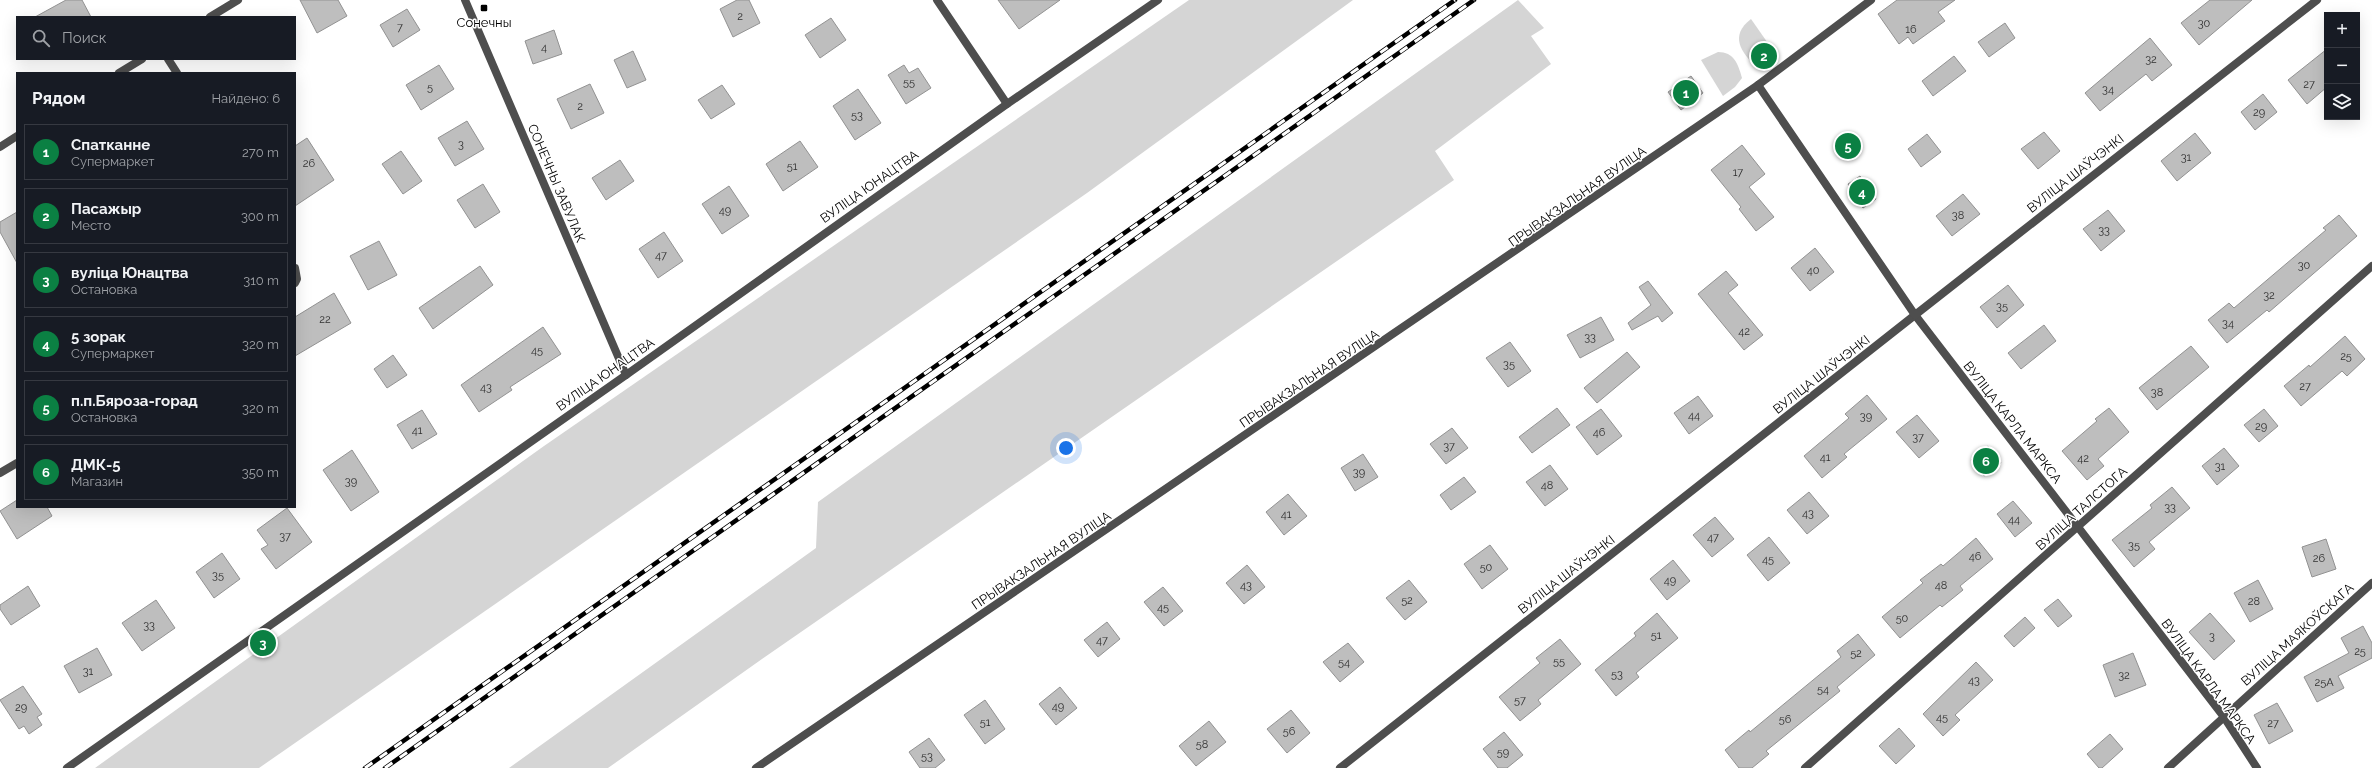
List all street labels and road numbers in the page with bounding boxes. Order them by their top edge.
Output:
street label: СОНЕЧНЫ ЗАВУЛАК [525,122,588,245]
street label: ВУЛІЦА ШАЎЧЭНКІ [2024,131,2127,216]
street label: ПРЫВАКЗАЛЬНАЯ ВУЛІЦА [1506,143,1649,250]
street label: ВУЛІЦА ЮНАЦТВА [817,147,921,226]
street label: ПРЫВАКЗАЛЬНАЯ ВУЛІЦА [1237,326,1382,431]
street label: ВУЛІЦА ШАЎЧЭНКІ [1770,332,1873,417]
street label: ВУЛІЦА ЮНАЦТВА [553,335,657,414]
street label: ВУЛІЦА КАРЛА МАРКСА [1960,358,2065,486]
street label: ВУЛІЦА ТАЛСТОГА [2033,463,2130,553]
street label: ПРЫВАКЗАЛЬНАЯ ВУЛІЦА [969,508,1114,613]
street label: ВУЛІЦА ШАЎЧЭНКІ [1515,532,1618,617]
street label: ВУЛІЦА МАЯКОЎСКАГА [2238,580,2357,689]
street label: ВУЛІЦА КАРЛА МАРКСА [2158,616,2259,747]

